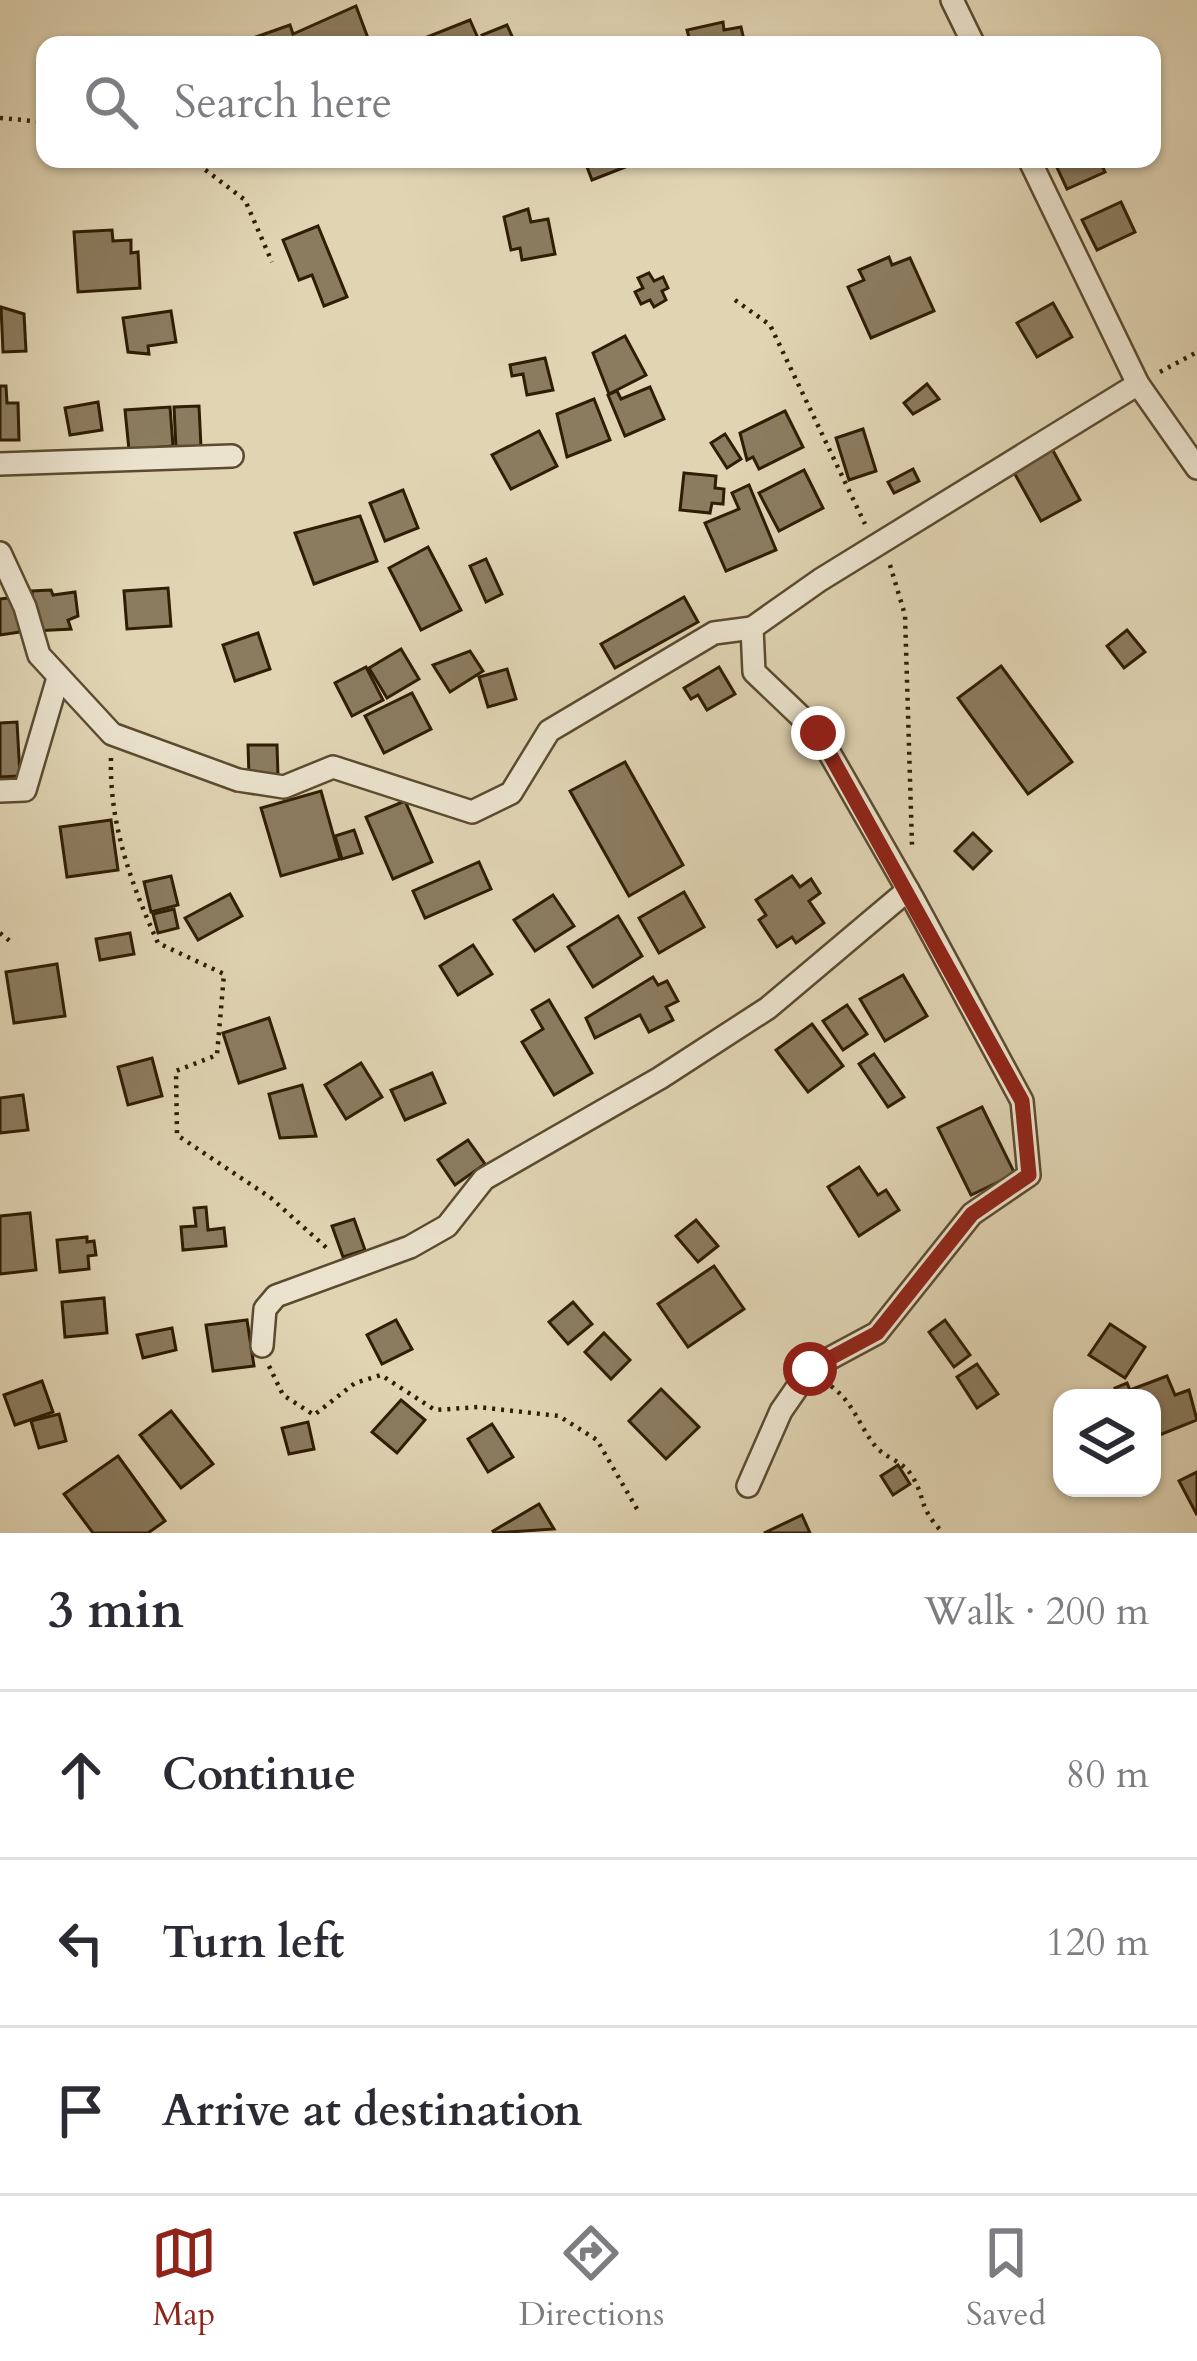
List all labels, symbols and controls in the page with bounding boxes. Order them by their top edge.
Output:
search box [36,36,1161,168]
icon: search [78,69,144,135]
text: Search here [174,72,392,133]
route end [791,706,845,760]
route start [783,1342,837,1396]
map controls [1053,1389,1161,1497]
button: layers [1053,1389,1161,1497]
text: 3 min [48,1576,184,1646]
text: Walk · 200 m [924,1585,1149,1638]
icon: ahead [48,1742,114,1808]
text: Continue [162,1744,356,1805]
text: 80 m [1066,1748,1149,1801]
icon: left [48,1910,114,1976]
text: Turn left [162,1912,344,1973]
text: 120 m [1046,1916,1149,1969]
icon: arrive [48,2078,114,2144]
text: Arrive at destination [162,2080,582,2141]
tab: Map [151,2220,217,2337]
tab: Directions [519,2220,664,2337]
tab: Saved [966,2220,1046,2337]

